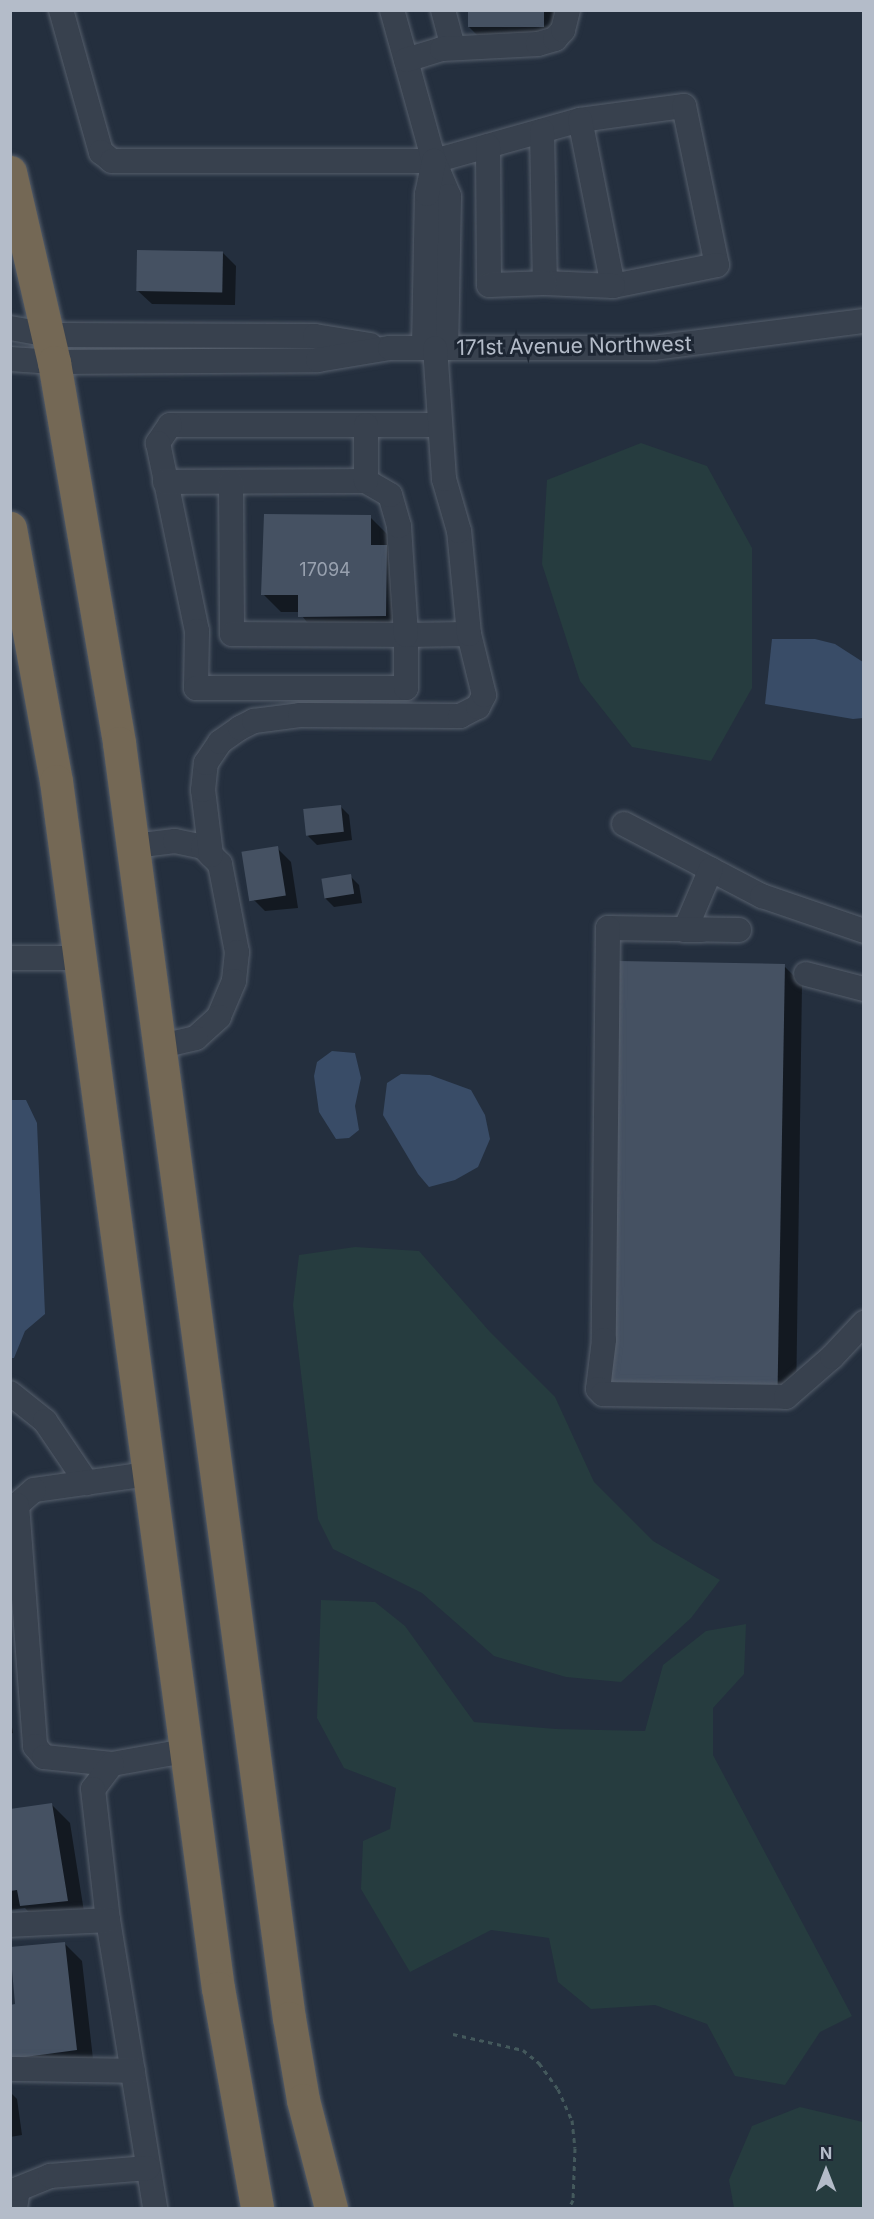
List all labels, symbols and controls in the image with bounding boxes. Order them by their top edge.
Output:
street label: 171st Avenue Northwest [456,331,692,361]
house number: 17094 [299,559,351,581]
north arrow [796,2141,856,2201]
text: N [820,2143,832,2163]

